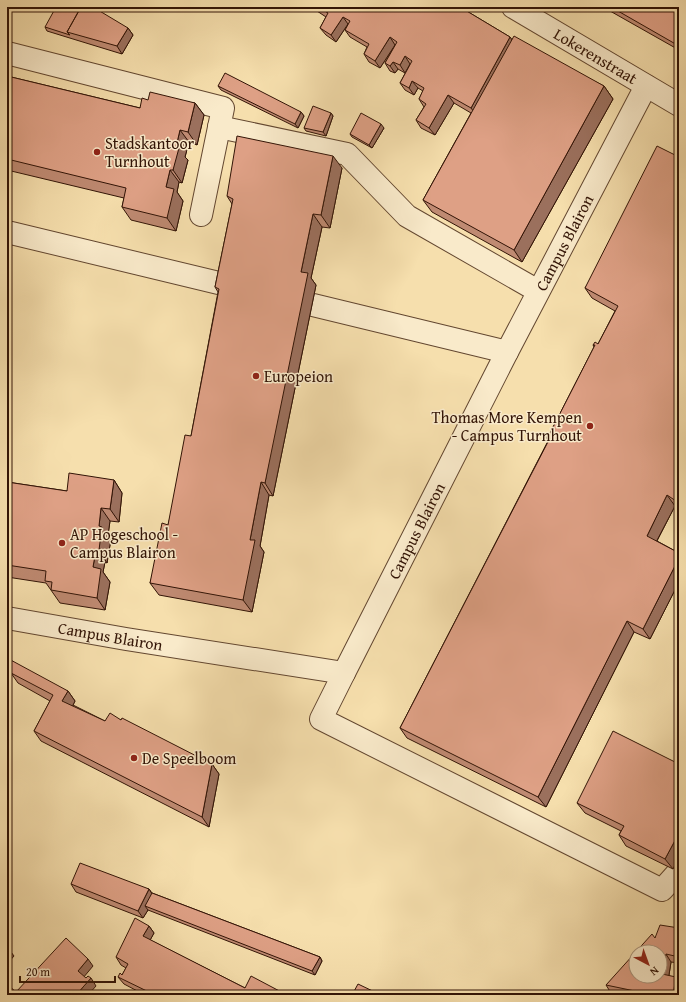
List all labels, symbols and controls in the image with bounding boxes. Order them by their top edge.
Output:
street label: Lokerenstraat [549,22,642,90]
place label: Stadskantoor Turnhout [105,131,195,173]
marker: Stadskantoor Turnhout [92,147,102,157]
street label: Campus Blairon [529,190,599,295]
place label: Europeion [264,364,333,388]
marker: Europeion [251,371,261,381]
place label: Thomas More Kempen - Campus Turnhout [432,405,582,447]
marker: Thomas More Kempen - Campus Turnhout [585,421,595,431]
street label: Campus Blairon [382,478,451,583]
place label: AP Hogeschool - Campus Blairon [70,522,179,564]
marker: AP Hogeschool - Campus Blairon [57,538,67,548]
street label: Campus Blairon [56,615,164,657]
place label: De Speelboom [142,746,236,770]
marker: De Speelboom [129,753,139,763]
north arrow [628,944,668,984]
scale bar [20,958,115,984]
text: 20 m [26,963,50,980]
text: N [646,963,663,980]

